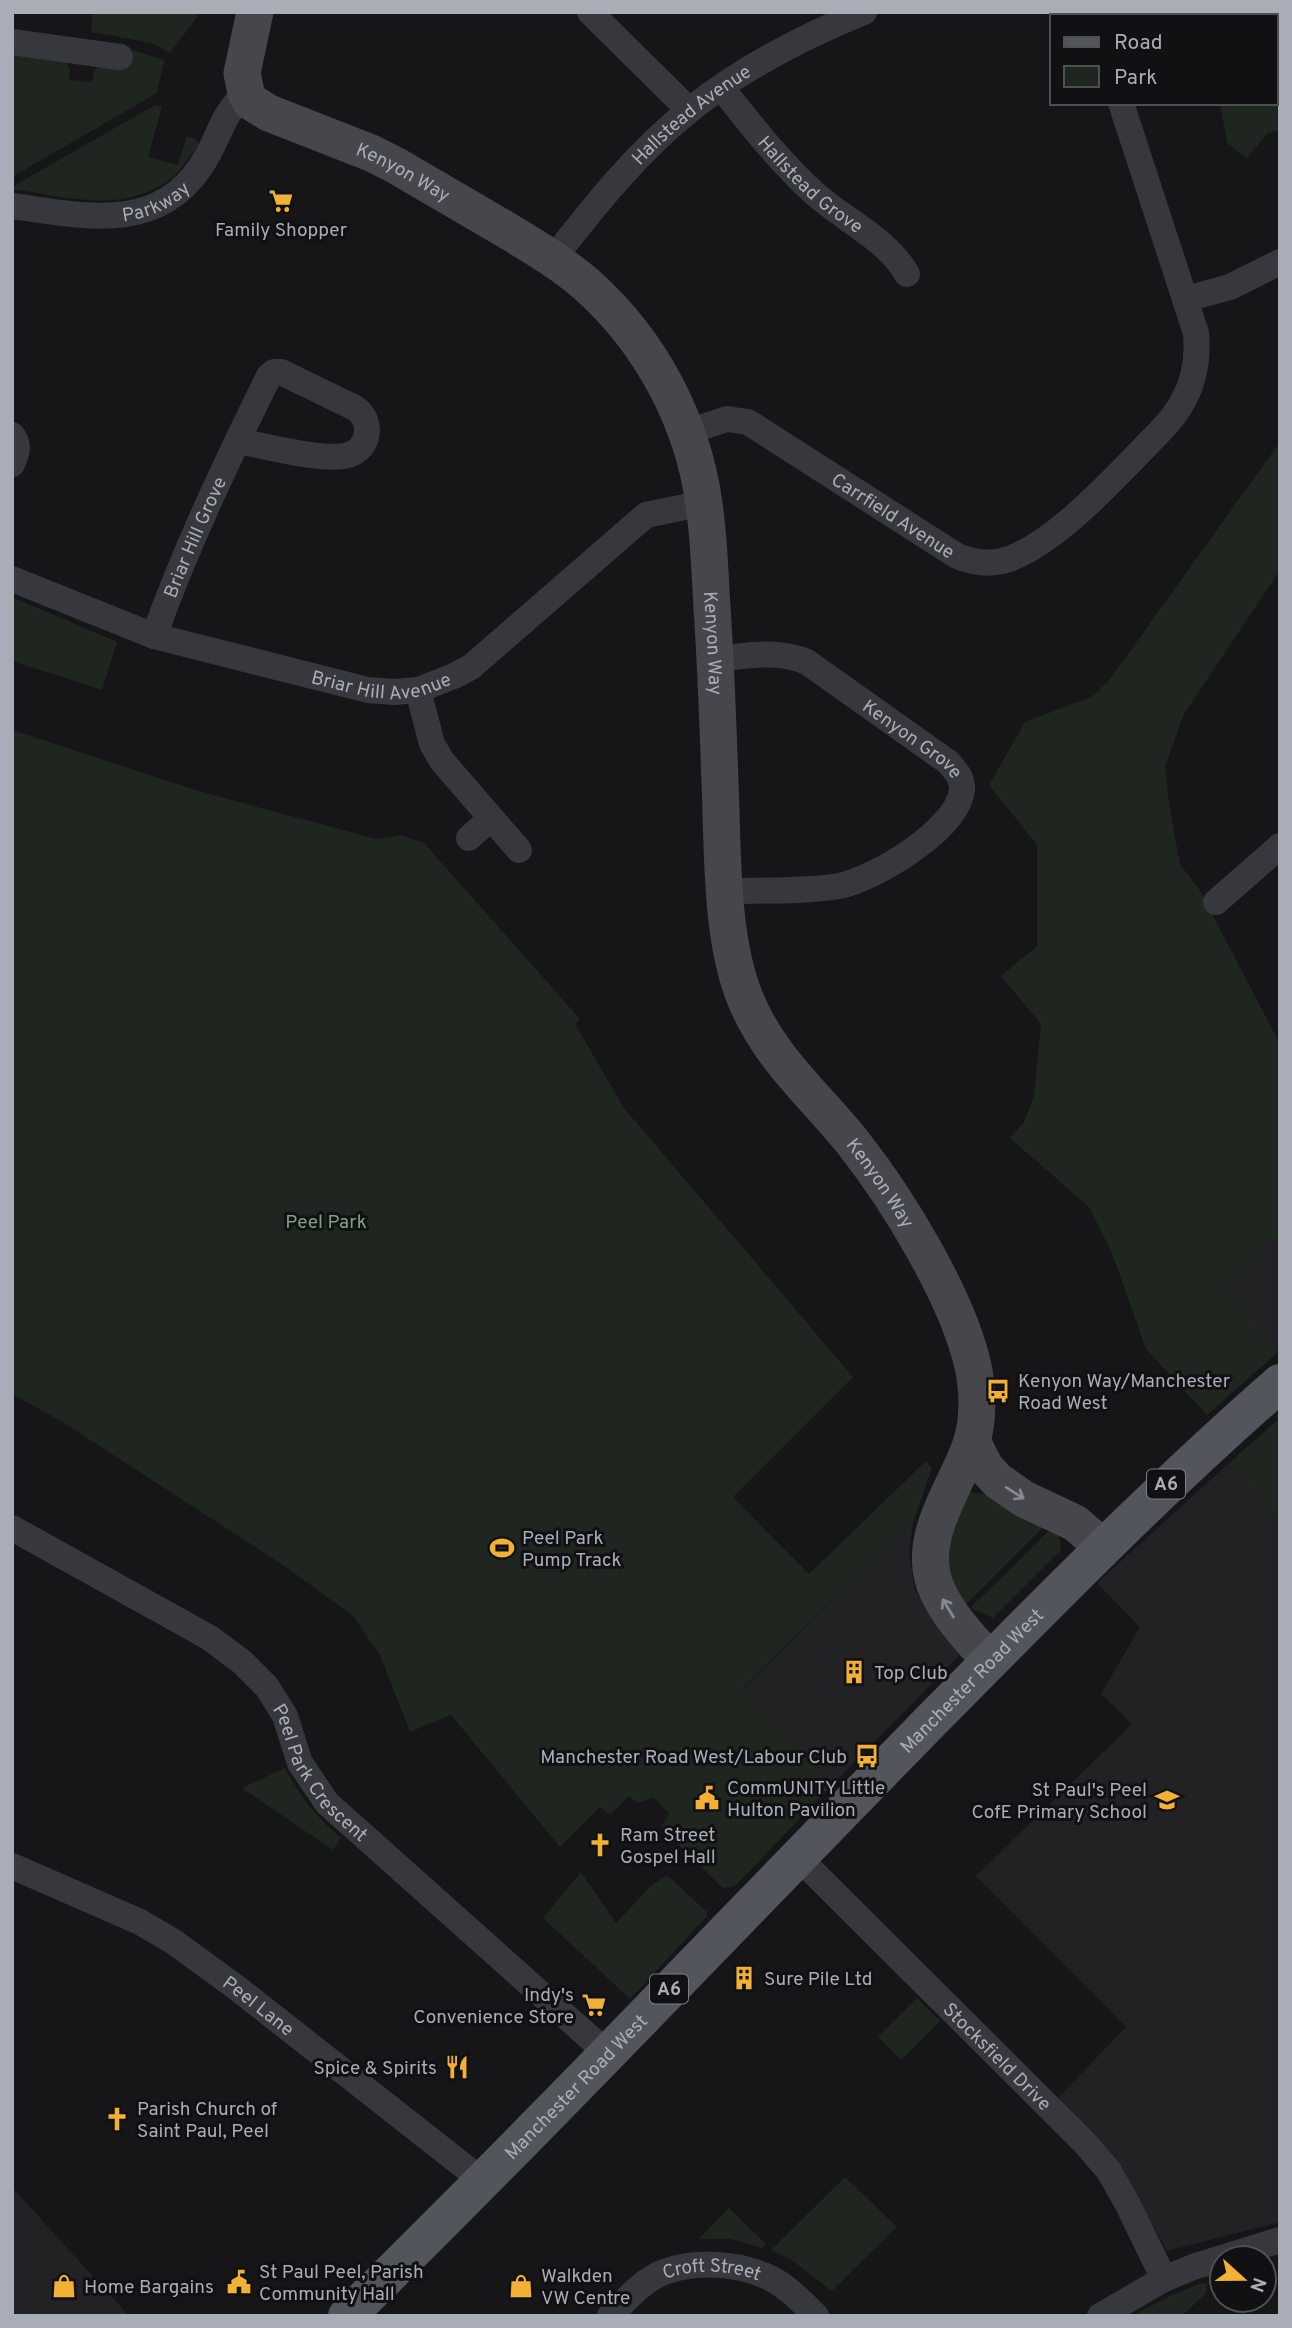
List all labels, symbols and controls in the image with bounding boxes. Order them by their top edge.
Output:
legend [1050,14,1278,105]
text: Road [1114,30,1163,57]
street label: Hallstead Avenue [628,60,756,171]
text: Park [1114,65,1157,92]
street label: Hallstead Grove [752,132,867,240]
street label: Kenyon Way [352,138,454,208]
street label: Parkway [121,177,196,228]
supermarket icon: Family Shopper [267,187,295,215]
place label: Family Shopper [215,219,348,243]
street label: Carrfield Avenue [826,469,958,565]
street label: Briar Hill Grove [160,473,233,602]
street label: Kenyon Way [697,591,727,696]
street label: Briar Hill Avenue [309,666,455,706]
street label: Kenyon Grove [857,695,967,784]
street label: Kenyon Way [840,1134,919,1233]
park label: Peel Park [285,1211,367,1235]
place label: Kenyon Way/Manchester Road West [1018,1370,1231,1416]
bus stop icon: Kenyon Way/Manchester Road West [984,1377,1012,1405]
road number: A6 [1147,1470,1185,1498]
one-way arrow [1005,1485,1024,1500]
place label: Peel Park Pump Track [522,1527,622,1573]
sports icon: Peel Park Pump Track [488,1534,516,1562]
one-way arrow [940,1599,954,1619]
street label: Manchester Road West [896,1604,1050,1759]
building icon: Top Club [840,1658,868,1686]
place label: Top Club [874,1662,948,1686]
street label: Peel Park Crescent [266,1700,372,1848]
bus stop icon: Manchester Road West/Labour Club [853,1742,881,1770]
place label: Manchester Road West/Labour Club [540,1746,847,1770]
place label: CommUNITY Little Hulton Pavilion [727,1777,885,1823]
place label: St Paul's Peel CofE Primary School [971,1779,1147,1825]
public building icon: CommUNITY Little Hulton Pavilion [693,1784,721,1812]
school or university icon: St Paul's Peel CofE Primary School [1153,1786,1181,1814]
place label: Ram Street Gospel Hall [620,1824,716,1870]
church icon: Ram Street Gospel Hall [586,1831,614,1859]
building icon: Sure Pile Ltd [730,1964,758,1992]
place label: Sure Pile Ltd [764,1968,872,1992]
street label: Peel Lane [217,1971,298,2042]
road number: A6 [650,1975,688,2004]
place label: Indy's Convenience Store [413,1984,574,2030]
supermarket icon: Indy's Convenience Store [580,1991,608,2019]
street label: Stocksfield Drive [937,1998,1056,2117]
street label: Manchester Road West [500,2010,653,2166]
restaurant icon: Spice & Spirits [443,2053,471,2081]
place label: Spice & Spirits [313,2057,437,2081]
place label: Parish Church of Saint Paul, Peel [137,2098,278,2144]
church icon: Parish Church of Saint Paul, Peel [103,2105,131,2133]
north arrow [1208,2244,1278,2314]
street label: Croft Street [660,2255,764,2287]
place label: St Paul Peel, Parish Community Hall [259,2261,424,2307]
place label: Walkden VW Centre [541,2265,630,2311]
public building icon: St Paul Peel, Parish Community Hall [225,2268,253,2296]
shop icon: Home Bargains [50,2272,78,2300]
shop icon: Walkden VW Centre [507,2272,535,2300]
text: N [1243,2274,1271,2295]
place label: Home Bargains [84,2276,214,2300]

